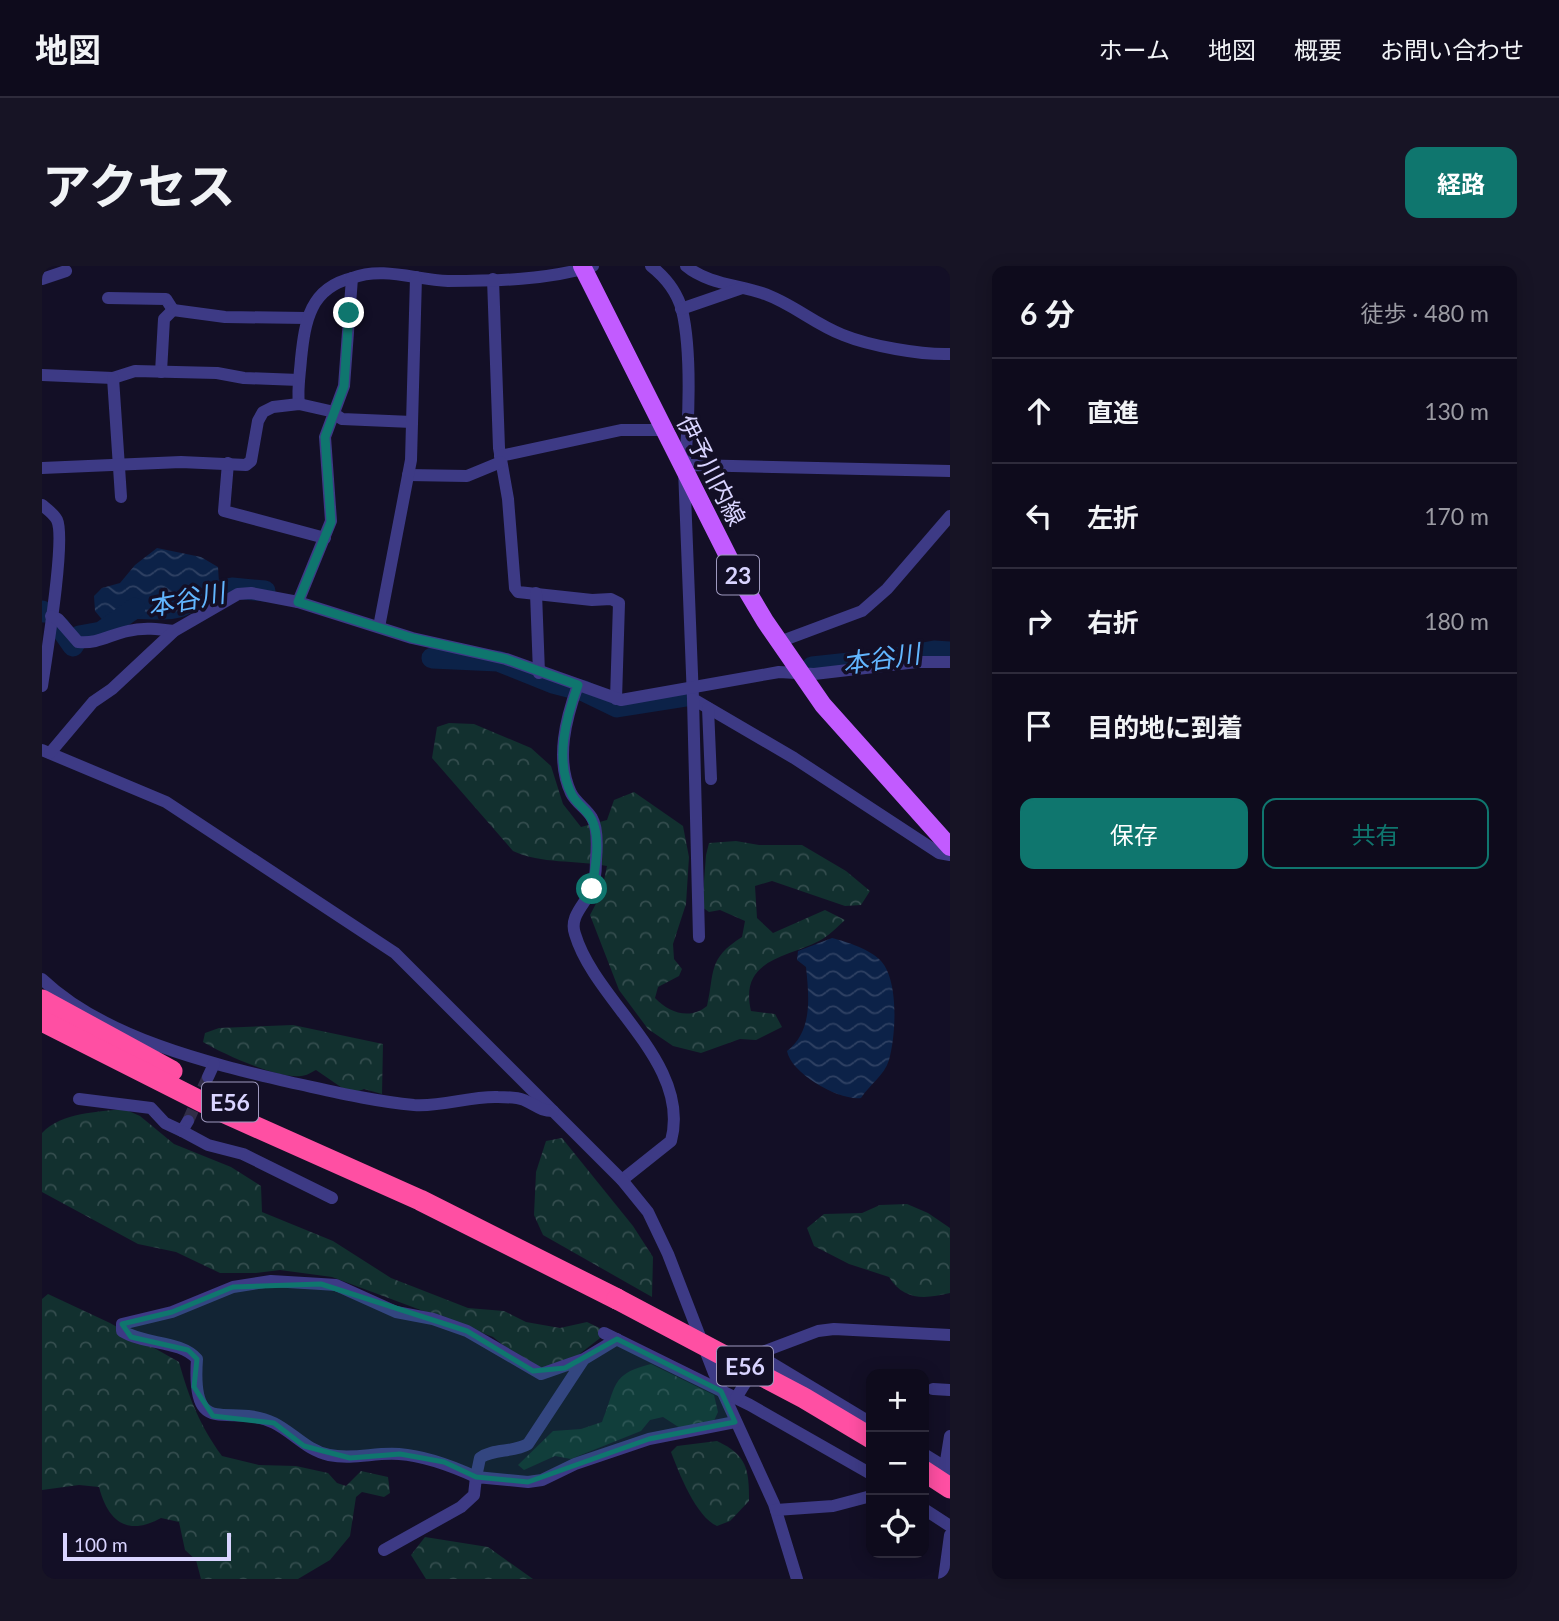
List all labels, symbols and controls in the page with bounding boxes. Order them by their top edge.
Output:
text: 地図 [35,29,101,69]
text: ホーム [1099,35,1170,64]
text: 地図 [1208,35,1256,64]
text: 概要 [1294,35,1342,64]
text: お問い合わせ [1380,35,1524,64]
button: 経路 [1405,147,1517,218]
text: アクセス [42,156,236,214]
text: 6 分 [1020,295,1075,331]
route end [333,297,364,328]
text: 徒歩 · 480 m [1360,299,1489,327]
icon: ahead [1020,392,1058,430]
text: 直進 [1087,396,1139,428]
text: 130 m [1424,397,1489,425]
street label: 伊予川内線 [672,410,752,530]
icon: left [1020,497,1058,535]
text: 左折 [1087,501,1139,533]
text: 170 m [1424,502,1489,530]
road number: 23 [717,556,759,594]
water label: 本谷川 [145,575,230,622]
icon: right [1020,602,1058,640]
text: 右折 [1087,606,1139,638]
text: 180 m [1424,607,1489,635]
water label: 本谷川 [840,636,925,679]
icon: arrive [1020,707,1058,745]
text: 目的地に到着 [1087,711,1243,743]
button: 保存 [1020,798,1248,869]
button: 共有 [1262,798,1489,869]
route start [576,873,607,904]
road number: E56 [202,1082,258,1122]
road number: E56 [717,1346,773,1386]
map controls [866,1369,929,1558]
button: + [866,1369,929,1432]
button: − [866,1432,929,1495]
button: locate [866,1495,929,1558]
scale bar [63,1530,231,1562]
text: 100 m [74,1533,128,1556]

